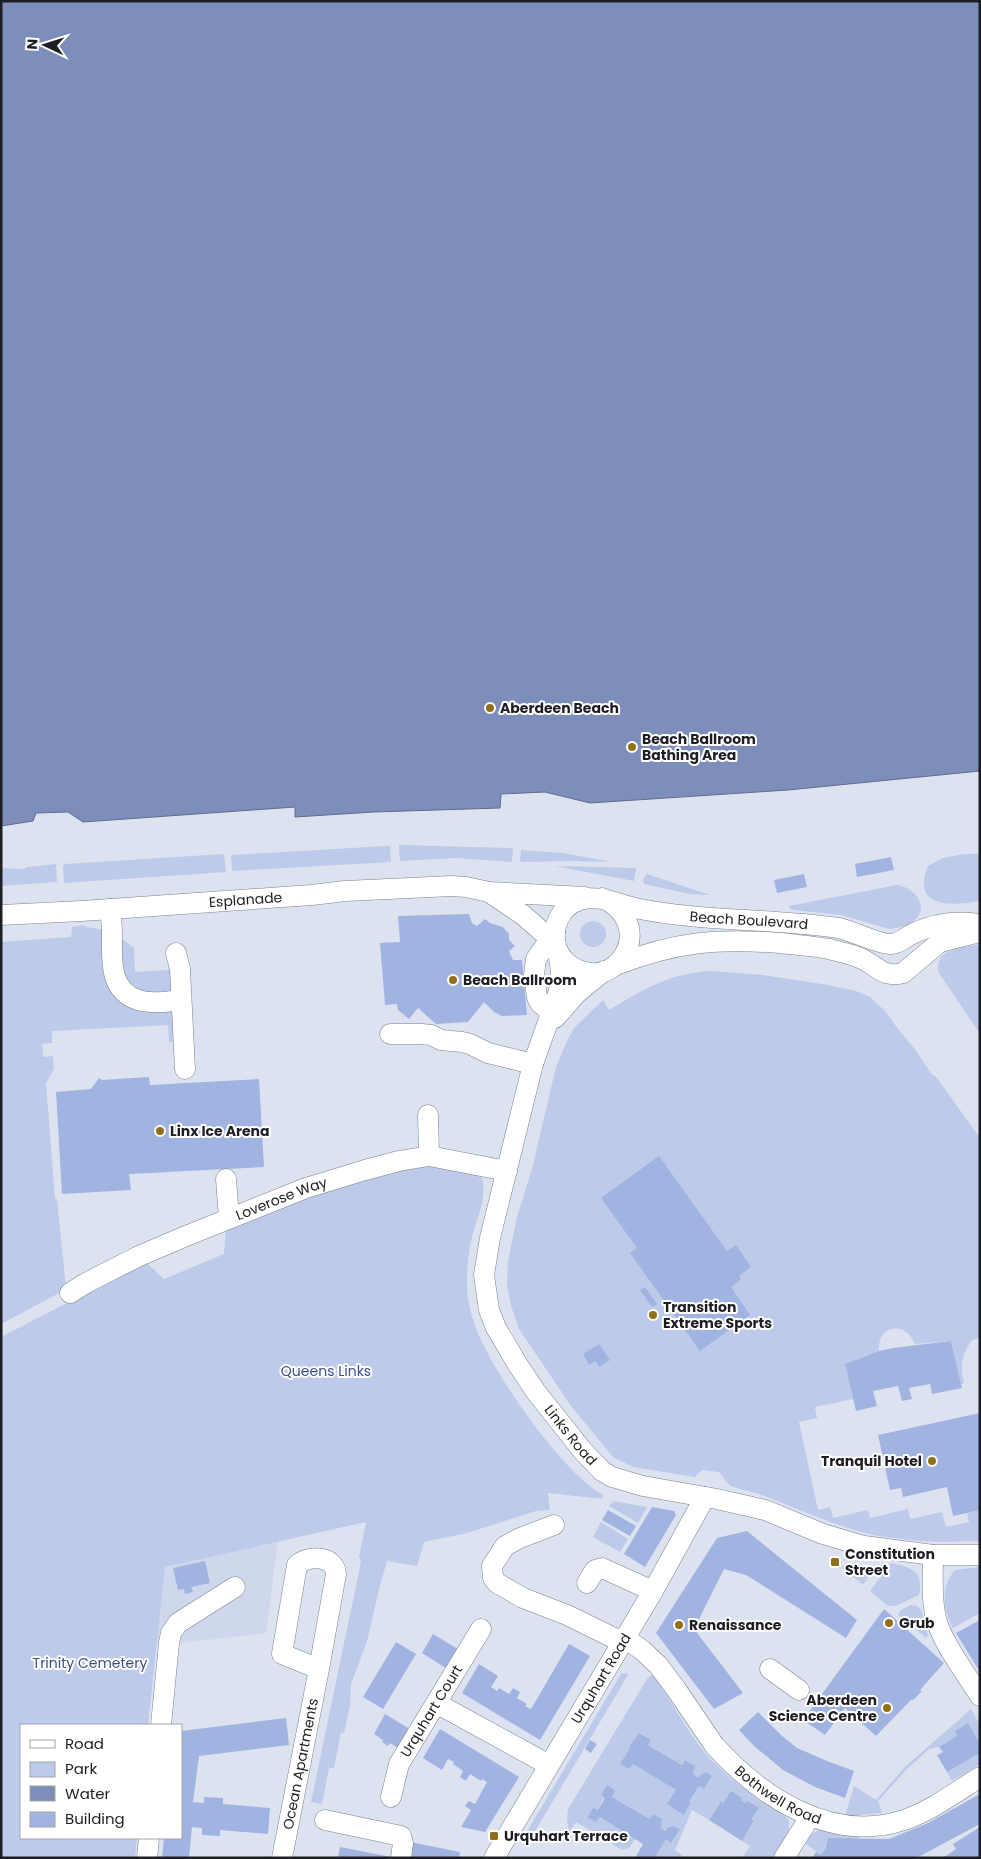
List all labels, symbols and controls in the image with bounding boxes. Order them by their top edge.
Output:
north arrow [20,20,70,70]
text: N [22,38,42,50]
place label: Aberdeen Beach [500,698,619,718]
marker: Aberdeen Beach [484,702,496,714]
place label: Beach Ballroom Bathing Area [642,729,756,765]
marker: Beach Ballroom Bathing Area [626,741,638,753]
street label: Esplanade [208,887,283,912]
street label: Beach Boulevard [689,906,809,934]
place label: Beach Ballroom [463,970,577,990]
marker: Beach Ballroom [447,974,459,986]
place label: Linx Ice Arena [170,1121,270,1141]
marker: Linx Ice Arena [154,1125,166,1137]
street label: Loverose Way [233,1172,330,1225]
place label: Transition Extreme Sports [663,1297,772,1333]
marker: Transition Extreme Sports [647,1309,659,1321]
park label: Queens Links [281,1361,371,1381]
street label: Links Road [540,1400,602,1470]
place label: Tranquil Hotel [821,1451,922,1471]
marker: Tranquil Hotel [926,1455,938,1467]
place label: Constitution Street [845,1544,935,1580]
marker: Constitution Street [829,1556,841,1568]
place label: Grub [899,1613,935,1633]
place label: Renaissance [689,1615,782,1635]
marker: Grub [883,1617,895,1629]
marker: Renaissance [673,1619,685,1631]
street label: Urquhart Road [566,1629,636,1727]
park label: Trinity Cemetery [33,1653,148,1673]
street label: Urquhart Court [395,1661,467,1761]
place label: Aberdeen Science Centre [769,1690,877,1726]
street label: Ocean Apartments [278,1696,323,1831]
marker: Aberdeen Science Centre [881,1702,893,1714]
legend [20,1724,182,1839]
text: Road [65,1733,104,1754]
text: Park [65,1758,97,1779]
street label: Bothwell Road [730,1761,824,1829]
text: Water [65,1783,111,1804]
text: Building [65,1808,125,1829]
place label: Urquhart Terrace [504,1826,628,1846]
marker: Urquhart Terrace [488,1830,500,1842]

